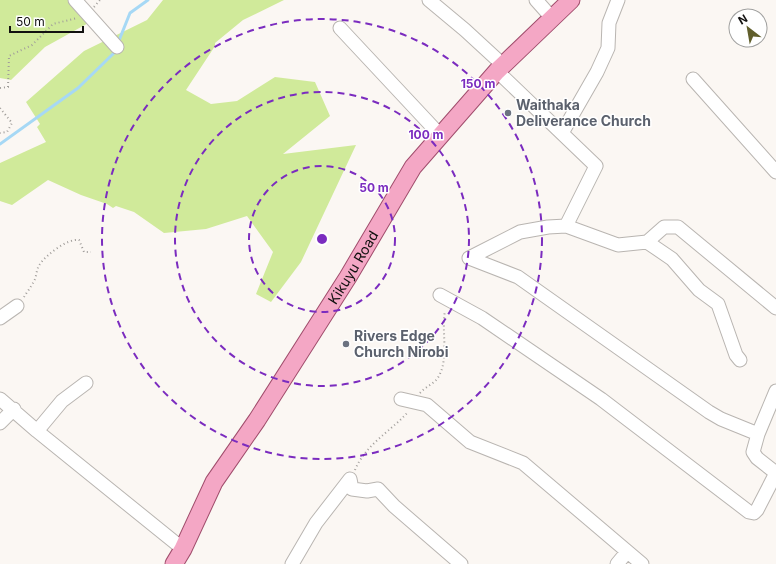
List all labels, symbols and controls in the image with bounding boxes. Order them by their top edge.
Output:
scale bar [10,8,83,34]
north arrow [728,8,768,48]
text: N [736,11,750,28]
text: 50 m [16,14,45,29]
text: 150 m [461,76,495,91]
place label: Waithaka Deliverance Church [516,96,651,129]
marker: Waithaka Deliverance Church [503,108,513,118]
text: 100 m [408,127,444,142]
text: 50 m [359,180,389,195]
street label: Kikuyu Road [324,228,381,307]
centre of rings [315,232,329,246]
place label: Rivers Edge Church Nirobi [354,327,449,360]
marker: Rivers Edge Church Nirobi [341,339,351,349]

